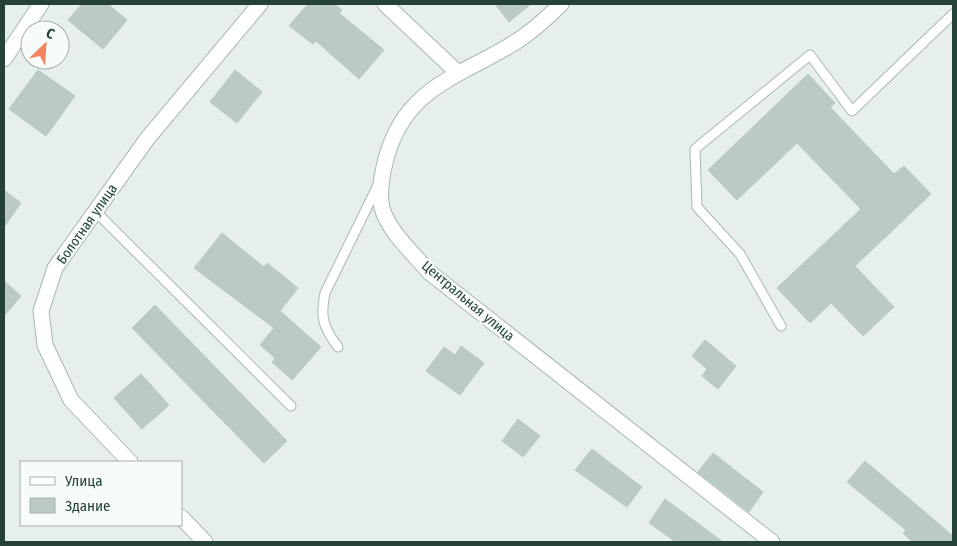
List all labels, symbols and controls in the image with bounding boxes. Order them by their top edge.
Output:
north arrow [20,20,70,70]
text: С [43,24,58,43]
street label: Болотная улица [53,180,121,267]
street label: Центральная улица [418,257,518,345]
legend [20,461,182,526]
text: Улица [64,472,103,490]
text: Здание [65,497,111,515]

